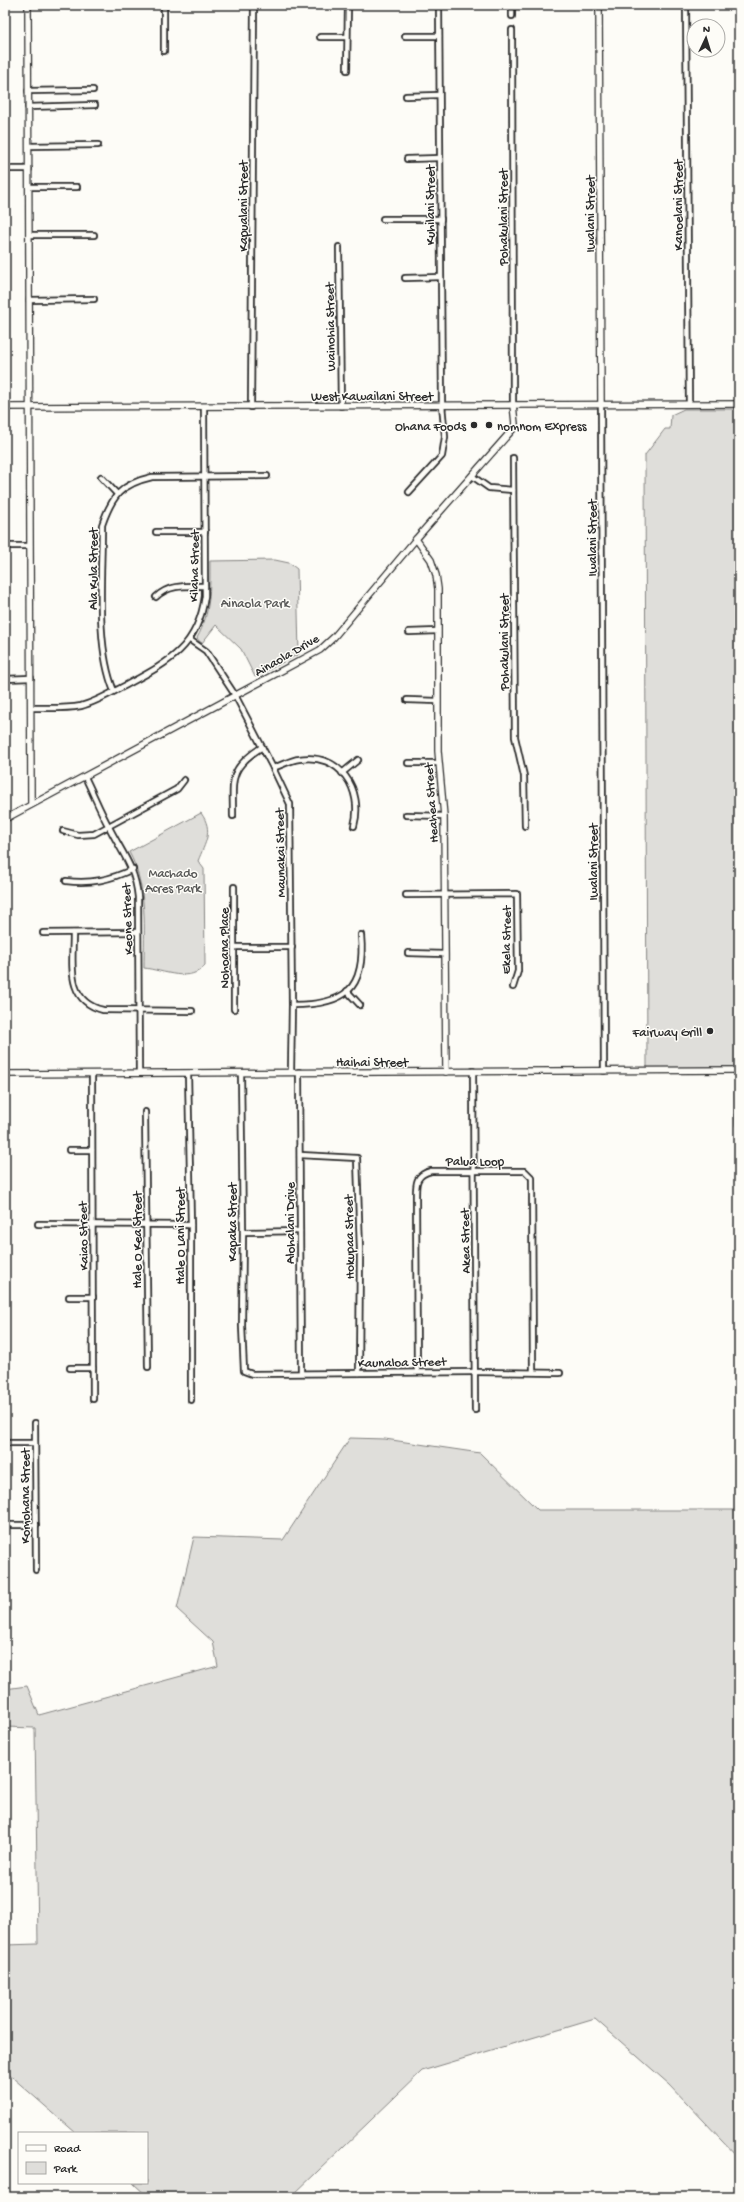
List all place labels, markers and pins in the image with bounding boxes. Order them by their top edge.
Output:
place label: Ohana Foods [395,420,467,435]
marker: Ohana Foods [469,420,479,430]
marker: nomnom Express [484,420,494,430]
place label: nomnom Express [497,420,588,435]
place label: Fairway Grill [632,1026,702,1041]
marker: Fairway Grill [705,1026,715,1036]

